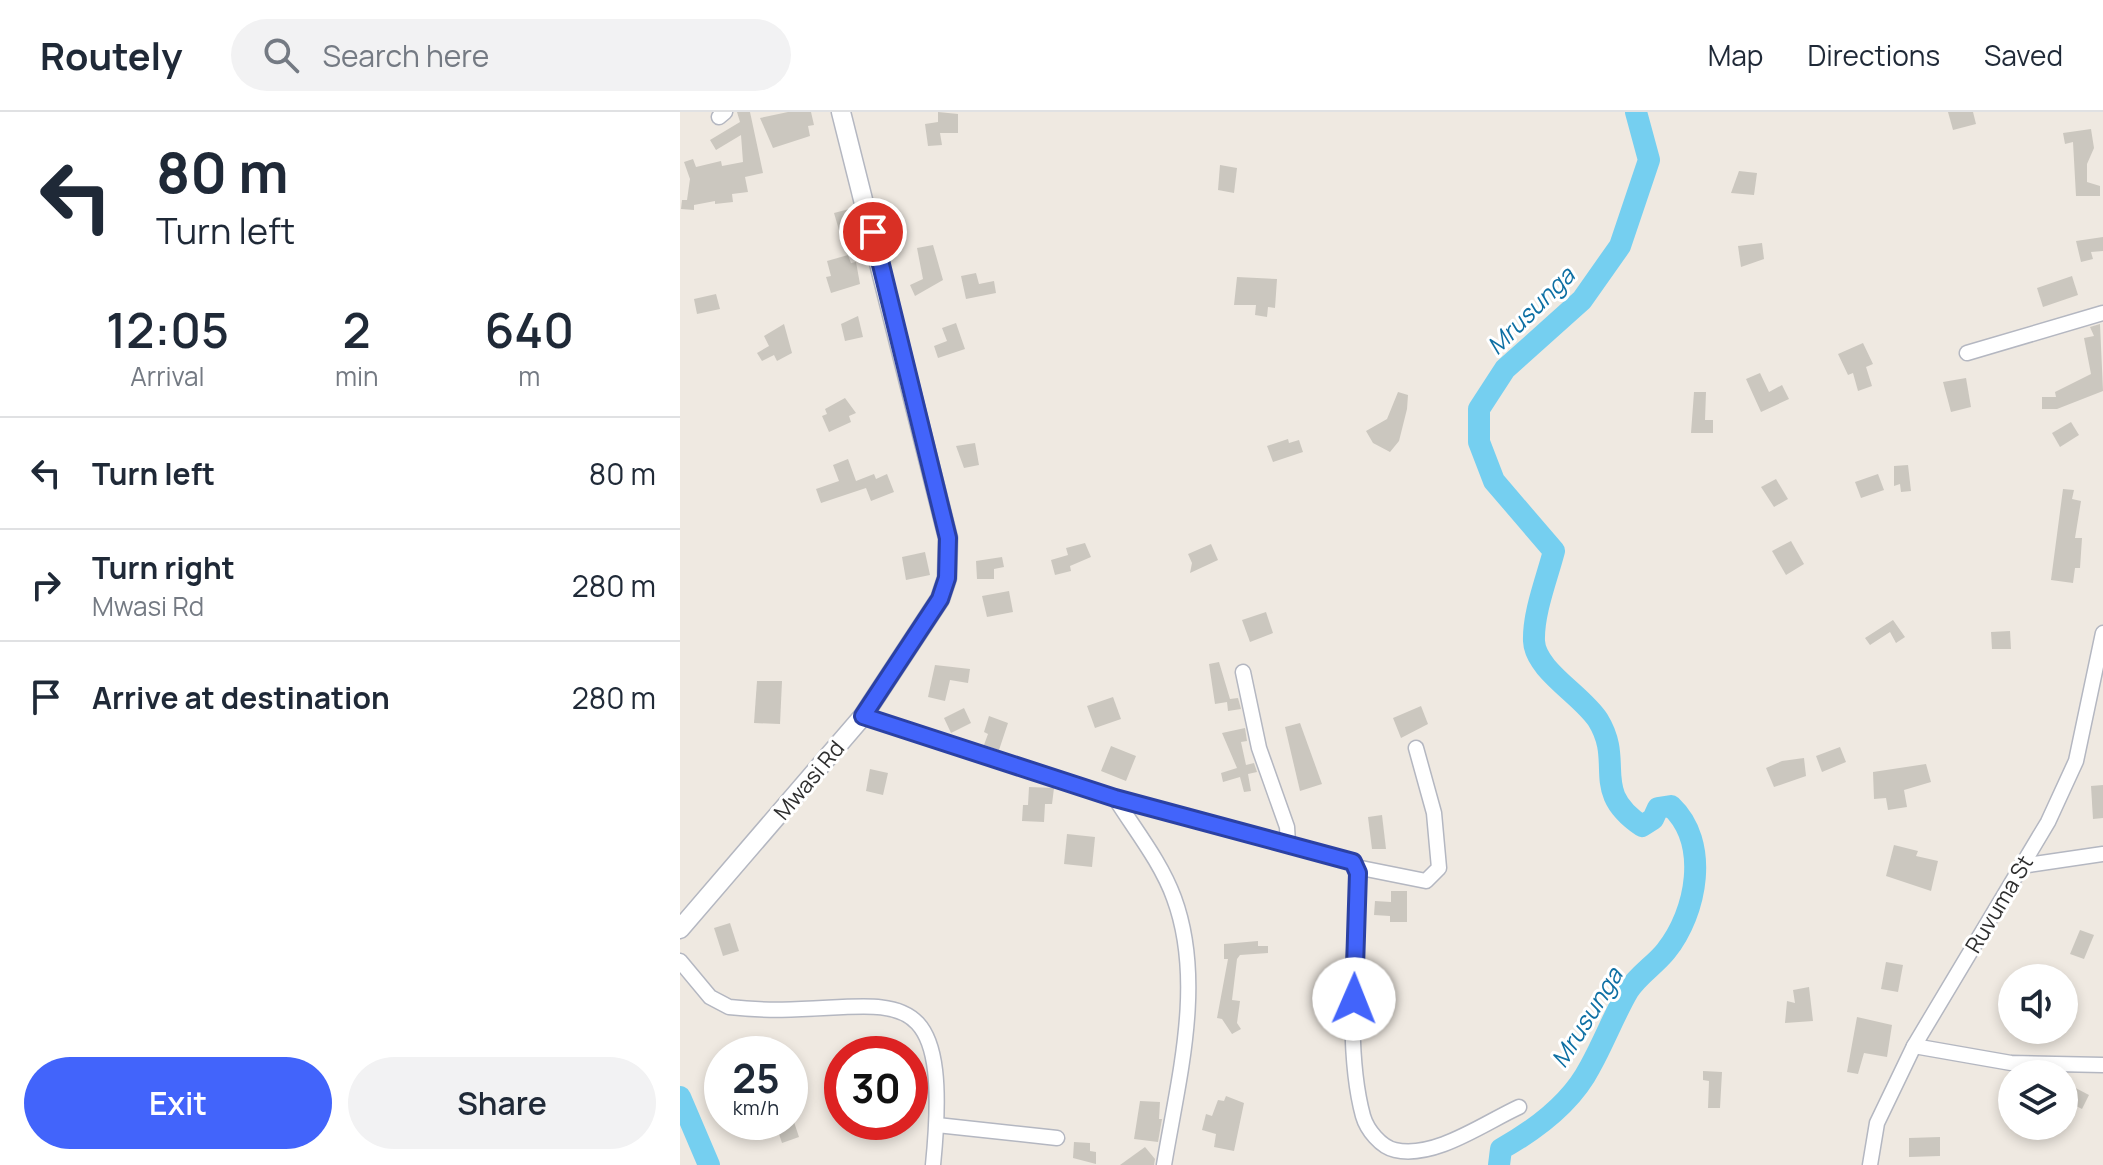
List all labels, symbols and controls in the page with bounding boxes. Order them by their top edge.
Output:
search box [231,19,791,91]
text: Routely [40,29,183,81]
icon: search [259,33,303,77]
text: Search here [323,35,489,76]
text: Map [1708,36,1763,74]
text: Directions [1807,36,1940,74]
text: Saved [1984,36,2063,74]
text: 80 m [156,133,289,210]
icon: left [24,144,128,248]
pin [839,198,907,266]
text: Turn left [156,206,295,255]
icon: arrive [851,210,895,254]
water label: Mrusunga [1479,258,1582,361]
text: 12:05 [106,297,229,362]
text: 2 [343,297,371,362]
text: 640 [484,297,574,362]
text: Arrival [130,358,205,394]
text: min [335,358,378,394]
text: m [518,358,540,394]
icon: left [24,451,68,495]
text: Turn left [92,453,215,494]
text: 80 m [589,453,656,494]
text: Turn right [92,547,235,588]
icon: right [24,563,68,607]
text: 280 m [572,565,656,606]
text: Mwasi Rd [92,588,204,624]
icon: arrive [24,675,68,719]
text: Arrive at destination [92,677,390,718]
text: 280 m [572,677,656,718]
street label: Mwasi Rd [767,734,851,826]
street label: Ruvuma St [1958,849,2040,958]
position arrow [1312,957,1396,1041]
water label: Mrusunga [1542,959,1630,1073]
map controls [1998,964,2078,1140]
button: sound [1998,964,2078,1044]
speed limit sign: 30 [824,1036,928,1140]
text: 25 [732,1050,780,1105]
button: Exit [24,1057,332,1149]
button: Share [348,1057,656,1149]
button: layers [1998,1060,2078,1140]
text: km/h [733,1094,779,1121]

